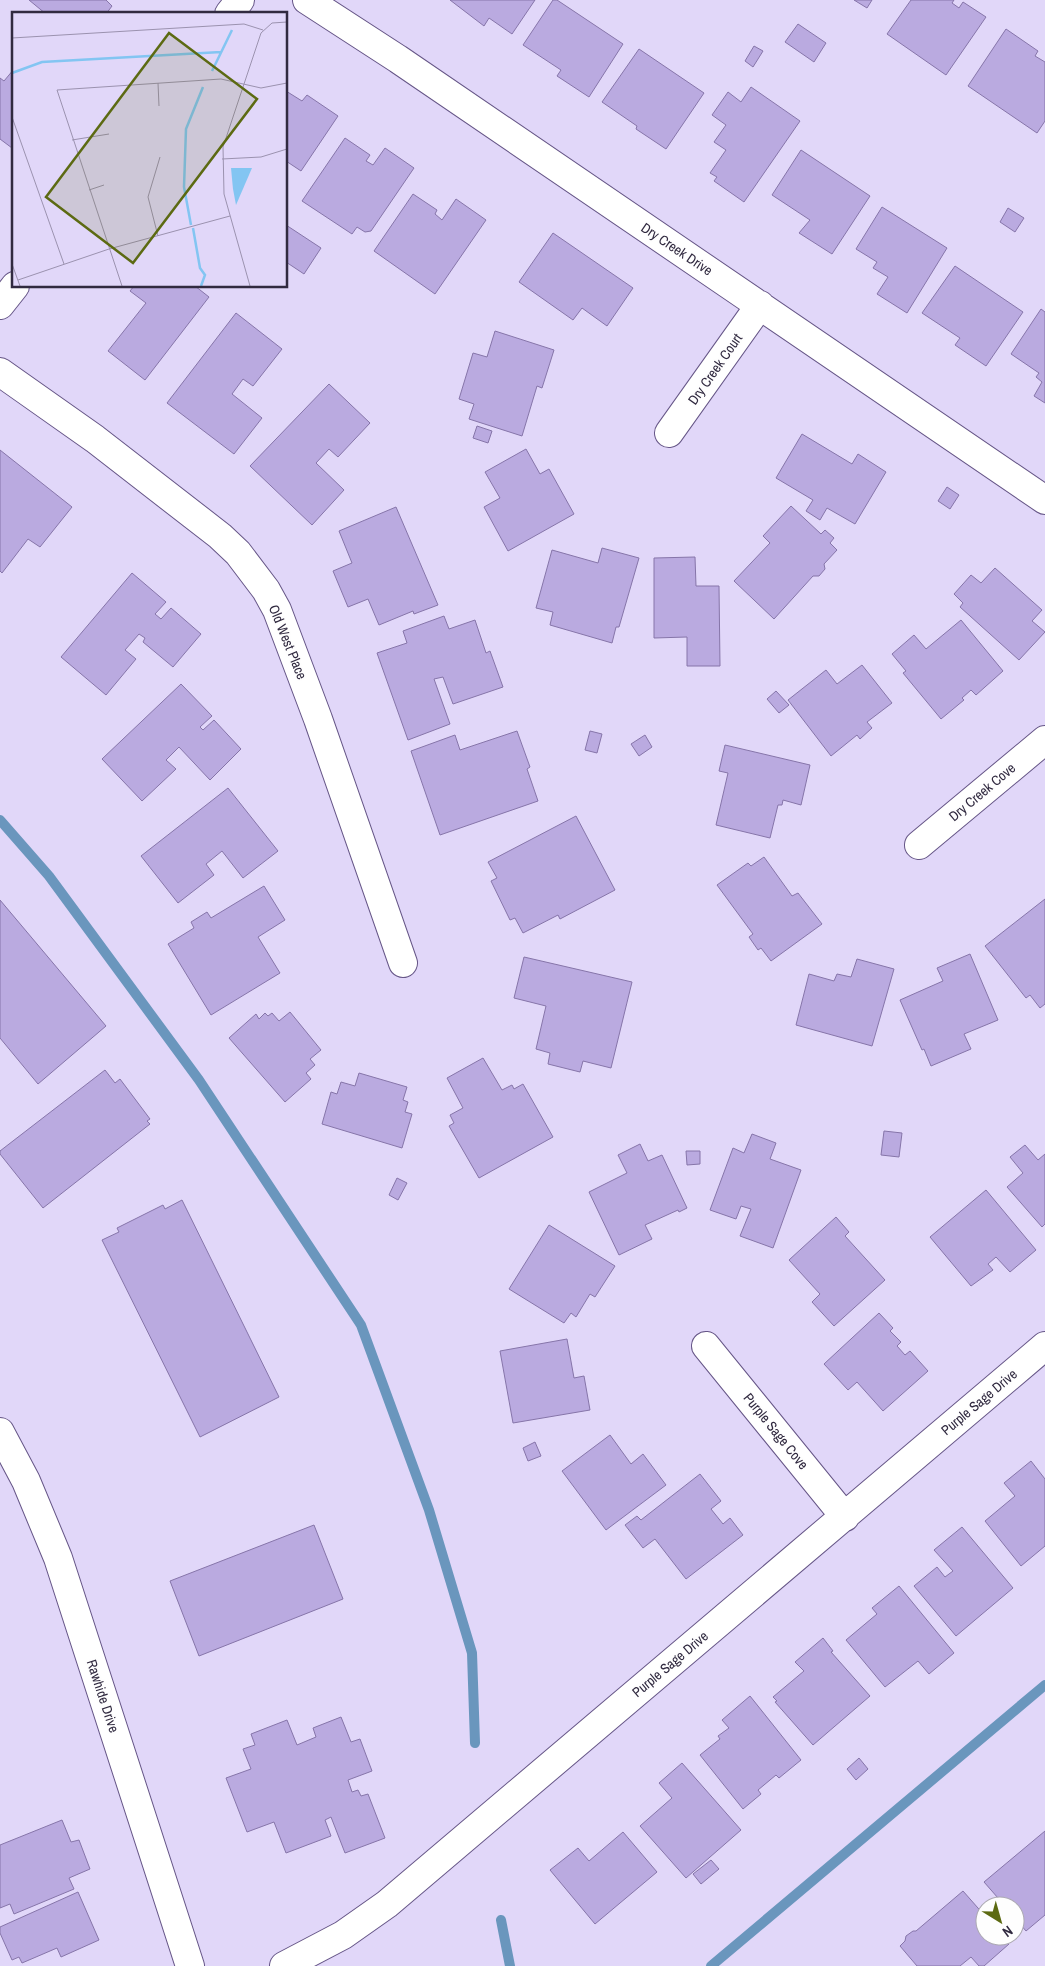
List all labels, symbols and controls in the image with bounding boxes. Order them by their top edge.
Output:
inset map [12,12,288,288]
street label: Dry Creek Drive [638,219,716,279]
street label: Dry Creek Court [684,330,746,408]
street label: Old West Place [265,602,311,682]
street label: Dry Creek Cove [945,759,1019,825]
street label: Purple Sage Drive [937,1365,1021,1439]
street label: Purple Sage Cove [740,1389,812,1473]
street label: Purple Sage Drive [628,1627,712,1701]
street label: Rawhide Drive [83,1657,123,1735]
north arrow [975,1896,1025,1946]
text: N [999,1922,1017,1941]

